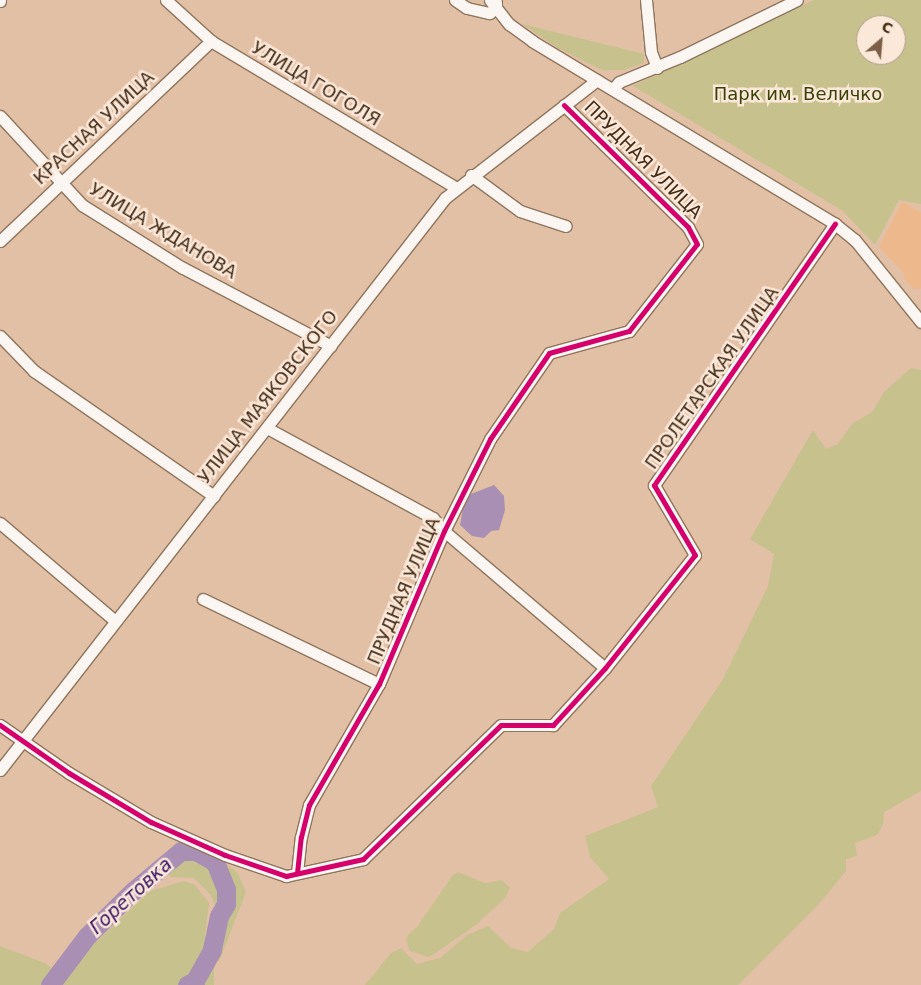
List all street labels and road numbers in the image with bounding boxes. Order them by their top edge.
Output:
street label: УЛИЦА ГОГОЛЯ [248,37,384,131]
street label: КРАСНАЯ УЛИЦА [29,67,159,189]
street label: ПРУДНАЯ УЛИЦА [580,97,706,223]
street label: УЛИЦА ЖДАНОВА [85,178,241,284]
street label: ПРОЛЕТАРСКАЯ УЛИЦА [641,283,783,473]
street label: УЛИЦА МАЯКОВСКОГО [194,306,342,488]
street label: ПРУДНАЯ УЛИЦА [363,514,445,668]

